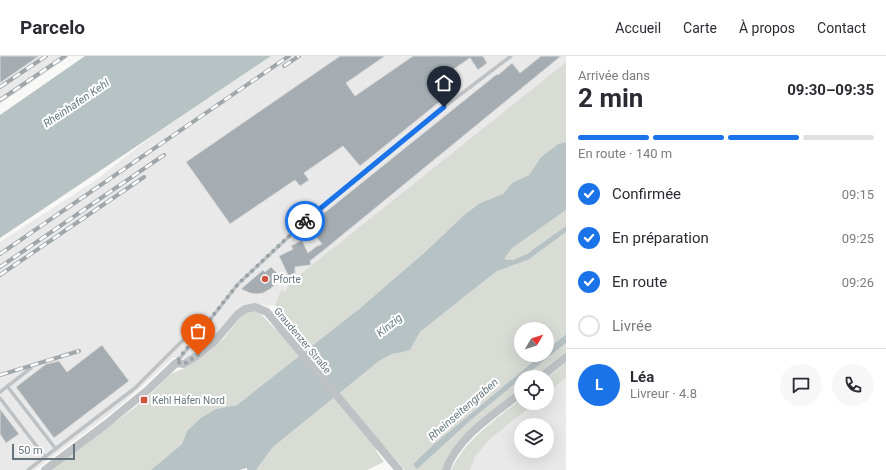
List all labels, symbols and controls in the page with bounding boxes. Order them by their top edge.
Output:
text: Parcelo [20,16,85,39]
text: Accueil [615,20,661,36]
text: Carte [683,20,717,36]
text: À propos [739,20,795,36]
text: Contact [817,20,866,36]
pin [427,66,461,107]
text: Arrivée dans [578,68,650,83]
icon: home [433,72,455,94]
water label: Rheinhafen Kehl [41,76,112,130]
text: 09:30–09:35 [787,81,874,99]
text: 2 min [578,83,643,113]
text: En route · 140 m [578,146,672,161]
icon: check [578,183,600,205]
text: Confirmée [612,185,681,203]
text: 09:15 [842,187,874,202]
courier [285,201,325,241]
icon: bike [294,210,316,232]
icon: check [578,227,600,249]
text: En préparation [612,229,709,247]
text: 09:25 [842,231,874,246]
icon: check [578,271,600,293]
text: En route [612,273,667,291]
marker: Pforte [260,274,270,284]
place label: Pforte [273,274,301,285]
text: 09:26 [842,275,874,290]
street label: Graudenzer Straße [272,305,333,375]
water label: Kinzig [374,311,405,340]
pin [181,314,215,355]
text: Livrée [612,317,652,335]
icon: bag [187,320,209,342]
north arrow [514,322,554,362]
map controls [514,322,554,458]
button: chat [780,364,822,406]
button: phone [832,364,874,406]
text: Léa [630,368,654,386]
button: locate [514,370,554,410]
water label: Rheinseitengraben [426,375,501,443]
text: L [595,376,603,394]
text: Livreur · 4.8 [630,386,697,401]
marker: Kehl Hafen Nord [139,395,149,405]
place label: Kehl Hafen Nord [152,395,225,406]
button: layers [514,418,554,458]
scale bar [12,442,75,461]
text: 50 m [18,444,43,457]

